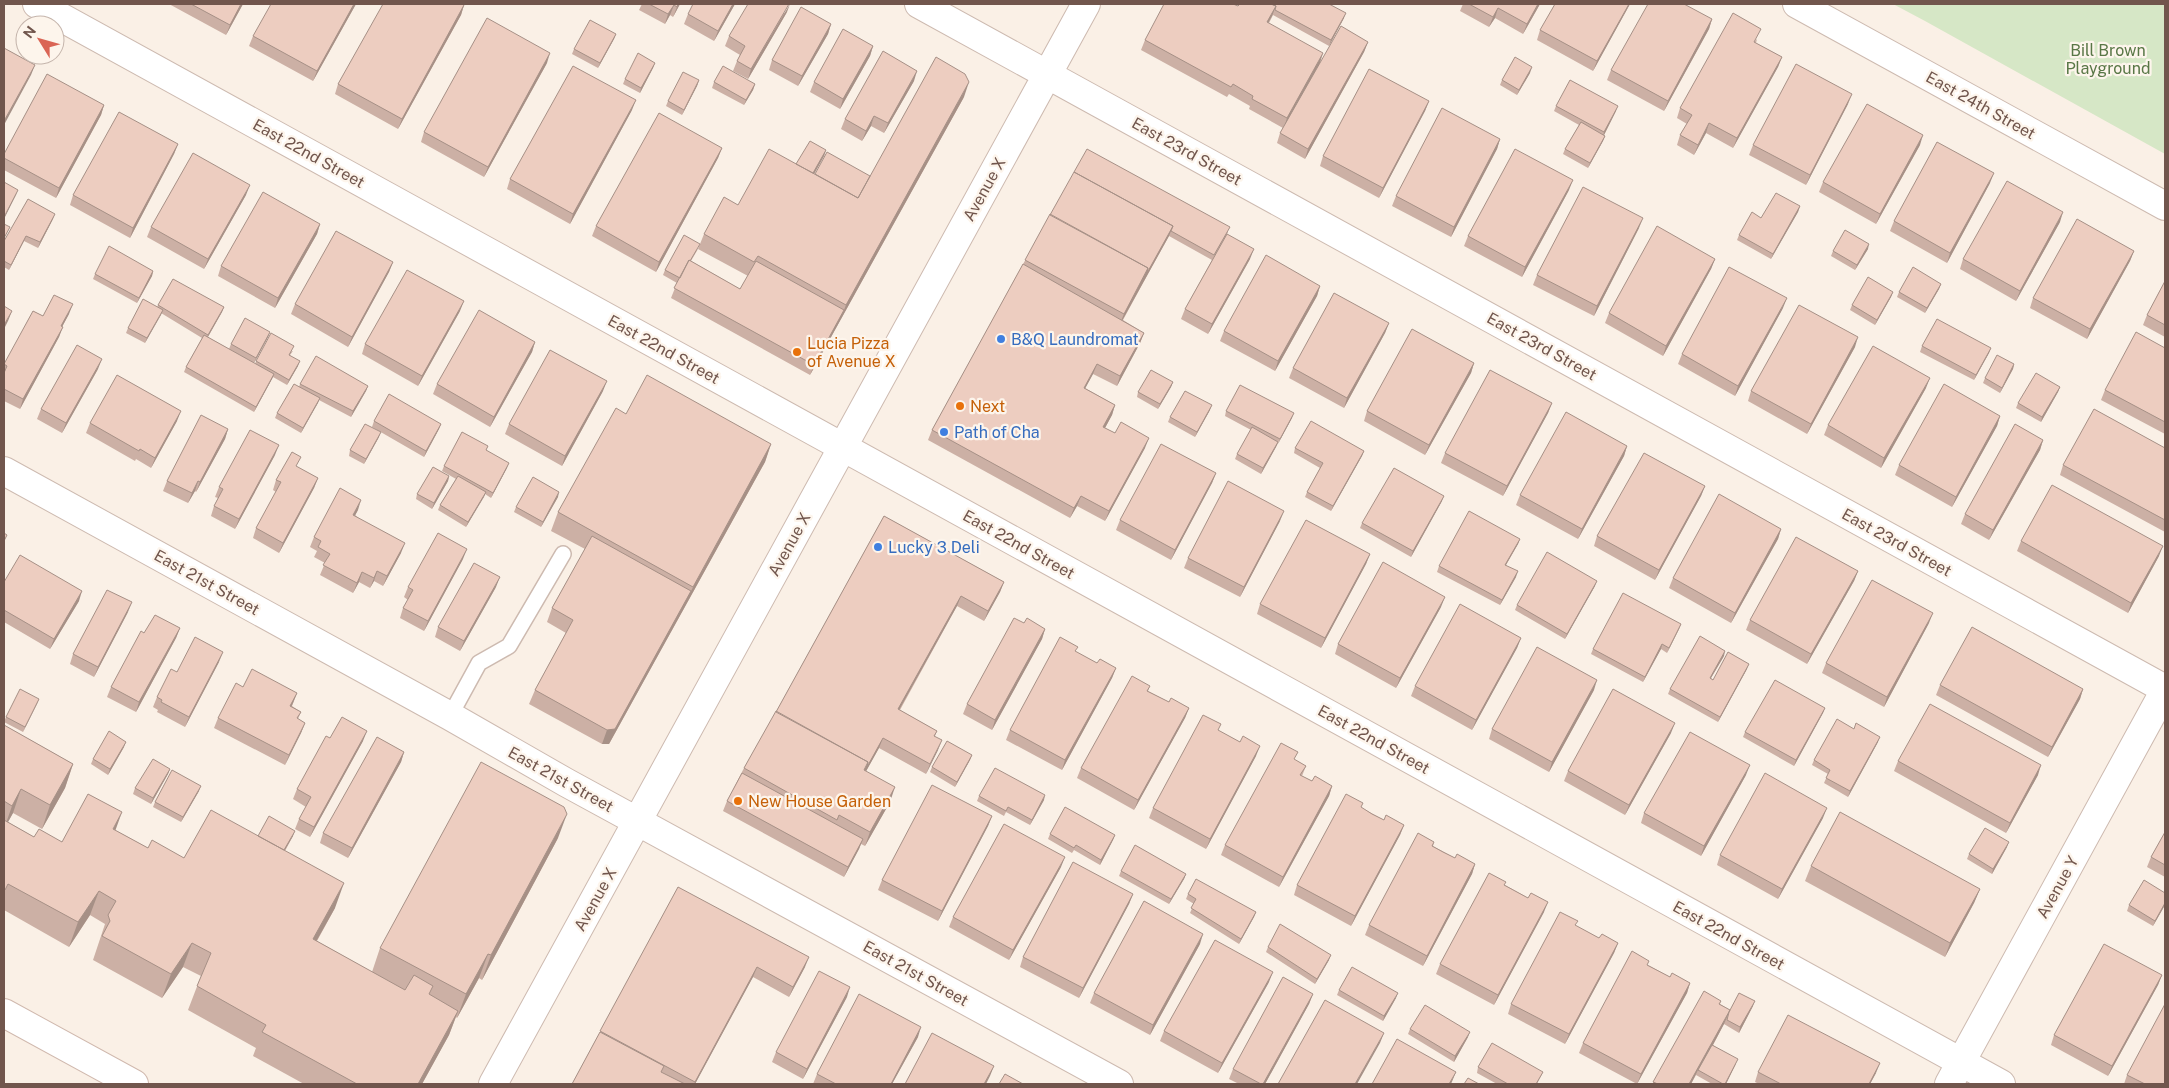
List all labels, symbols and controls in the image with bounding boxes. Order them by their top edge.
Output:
north arrow [15,15,65,65]
text: N [20,23,39,41]
park label: Bill Brown Playground [2065,41,2151,78]
street label: East 24th Street [1923,67,2039,143]
street label: East 23rd Street [1129,113,1245,189]
street label: East 22nd Street [249,115,368,192]
street label: Avenue X [959,154,1010,224]
street label: East 23rd Street [1484,308,1600,384]
street label: East 22nd Street [604,311,723,388]
place label: B&Q Laundromat [1011,330,1139,349]
marker: B&Q Laundromat [995,333,1007,345]
place label: Lucia Pizza of Avenue X [807,334,896,371]
marker: Lucia Pizza of Avenue X [791,346,803,358]
place label: Next [970,397,1005,416]
marker: Next [954,400,966,412]
place label: Path of Cha [954,423,1040,442]
marker: Path of Cha [938,426,950,438]
street label: East 23rd Street [1839,504,1955,580]
street label: East 22nd Street [959,506,1078,583]
street label: Avenue X [764,509,815,579]
place label: Lucky 3 Deli [888,538,980,557]
marker: Lucky 3 Deli [872,541,884,553]
street label: East 21st Street [151,546,263,619]
street label: East 22nd Street [1314,701,1433,778]
street label: East 21st Street [505,743,617,816]
place label: New House Garden [748,792,891,811]
marker: New House Garden [732,795,744,807]
street label: Avenue Y [2033,852,2082,922]
street label: Avenue X [570,864,621,934]
street label: East 22nd Street [1669,897,1788,974]
street label: East 21st Street [860,937,972,1010]

